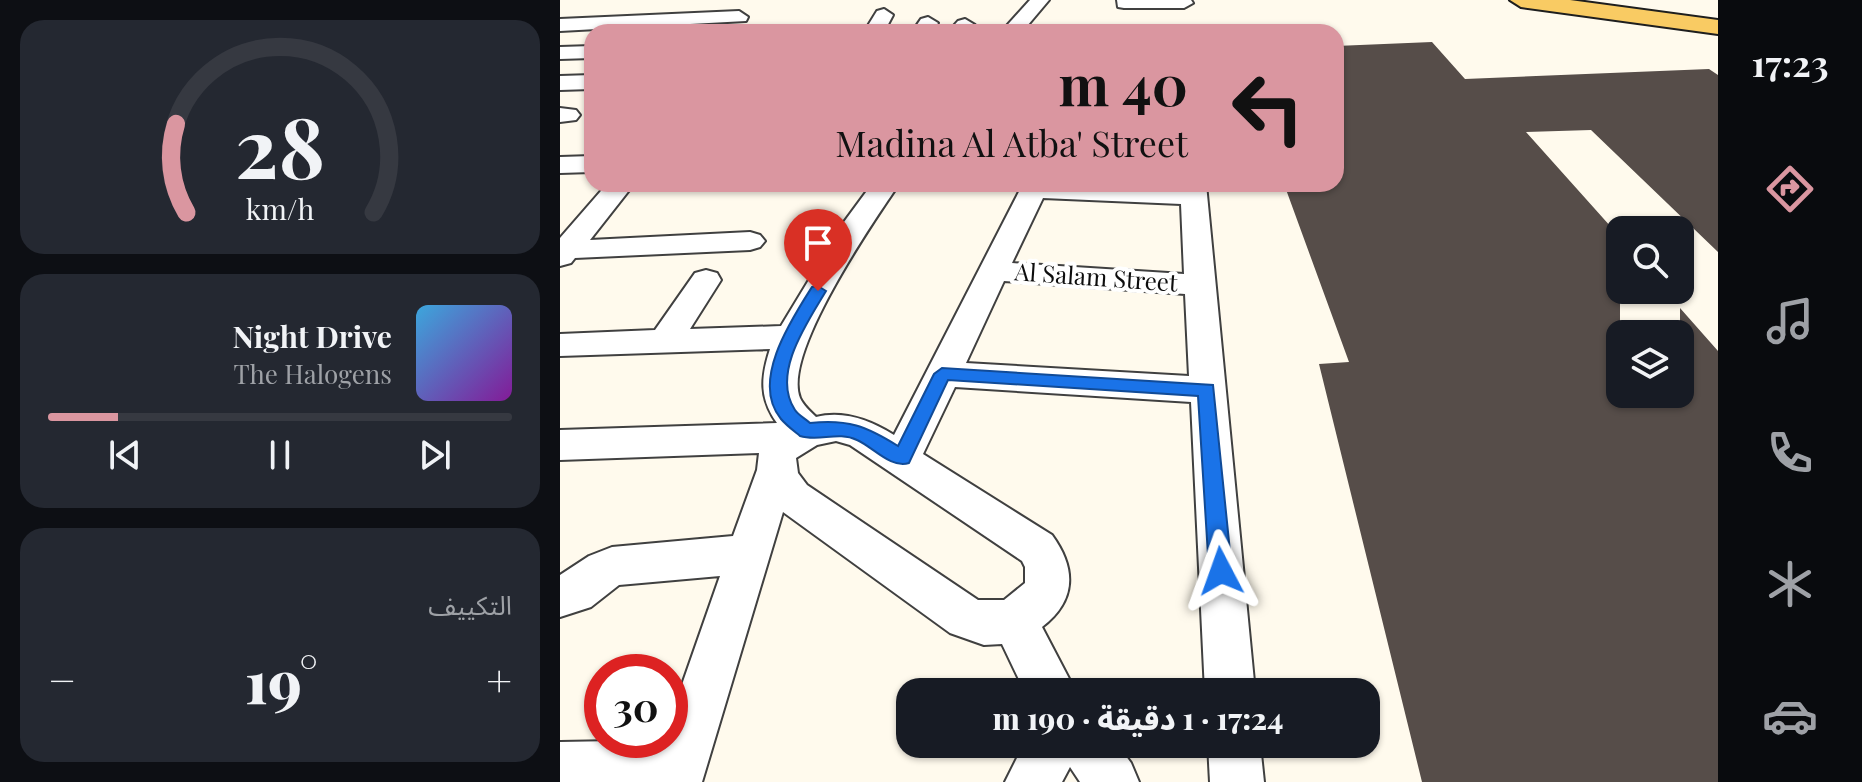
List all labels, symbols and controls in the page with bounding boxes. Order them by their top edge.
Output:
text: 17:23 [1752,38,1829,86]
text: 40 m [1059,46,1188,121]
icon: left [1216,56,1320,160]
text: 28 [235,89,325,200]
text: Madina Al Atba' Street [835,118,1188,166]
icon: directions [1762,161,1818,217]
text: km/h [246,189,314,227]
pin [784,209,852,291]
map controls [1606,216,1694,408]
button: search [1606,216,1694,304]
icon: arrive [796,221,840,265]
street label: Al Salam Street [1013,254,1179,298]
icon: music [1762,293,1818,349]
text: Night Drive [232,316,392,356]
button: layers [1606,320,1694,408]
text: The Halogens [233,356,392,391]
icon: phone [1762,425,1818,481]
icon: previous [103,433,147,477]
icon: pause [258,433,302,477]
icon: next [413,433,457,477]
position arrow [1179,529,1263,613]
icon: climate [1762,556,1818,612]
text: التكييف [428,587,512,622]
text: 19° [245,639,318,719]
text: − [48,649,76,708]
text: + [486,649,512,708]
speed limit sign: 30 [584,654,688,758]
icon: car [1762,688,1818,744]
text: 17:24 · 1 دقيقة · 190 m [993,698,1283,738]

